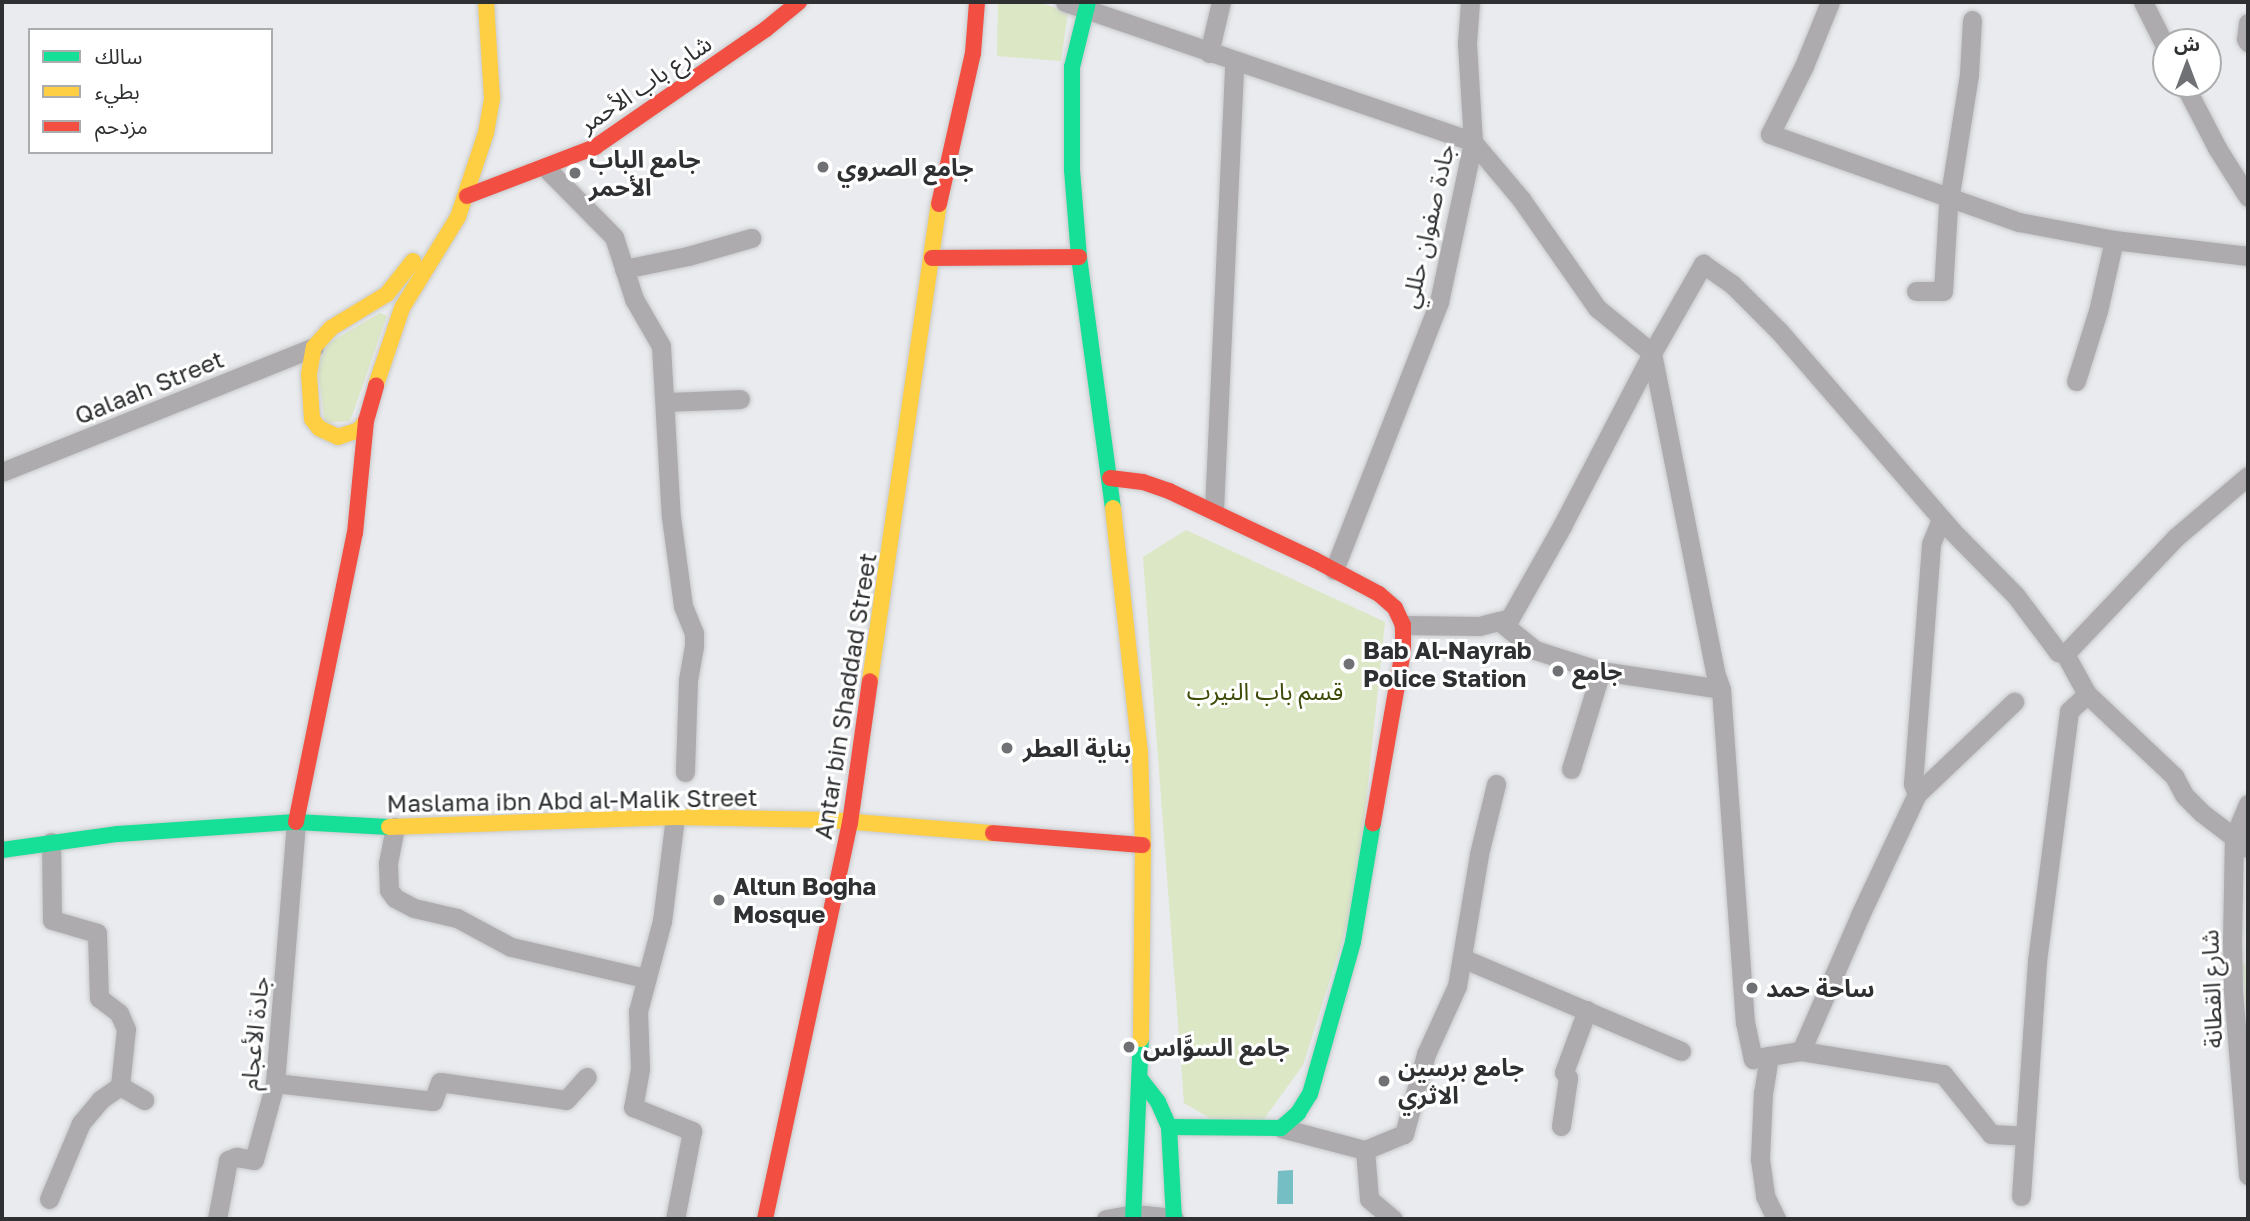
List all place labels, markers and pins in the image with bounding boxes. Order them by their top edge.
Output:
place label: جامع الباب الأحمر [589,145,700,201]
place label: جامع الصروي [837,153,974,181]
marker: جامع الصروي [815,159,831,175]
marker: جامع الباب الأحمر [567,165,583,181]
place label: Bab Al-Nayrab Police Station [1363,636,1532,692]
marker: Bab Al-Nayrab Police Station [1341,656,1357,672]
place label: جامع [1572,657,1622,685]
marker: جامع [1550,663,1566,679]
place label: بناية العطر [1023,734,1131,762]
marker: بناية العطر [997,738,1017,758]
place label: Altun Bogha Mosque [733,872,876,928]
marker: Altun Bogha Mosque [711,892,727,908]
place label: ساحة حمد [1766,974,1875,1002]
marker: ساحة حمد [1744,980,1760,996]
place label: جامع السوَّاس [1143,1033,1290,1061]
marker: جامع السوَّاس [1121,1039,1137,1055]
place label: جامع برسين الاثري [1398,1053,1524,1109]
marker: جامع برسين الاثري [1376,1073,1392,1089]

